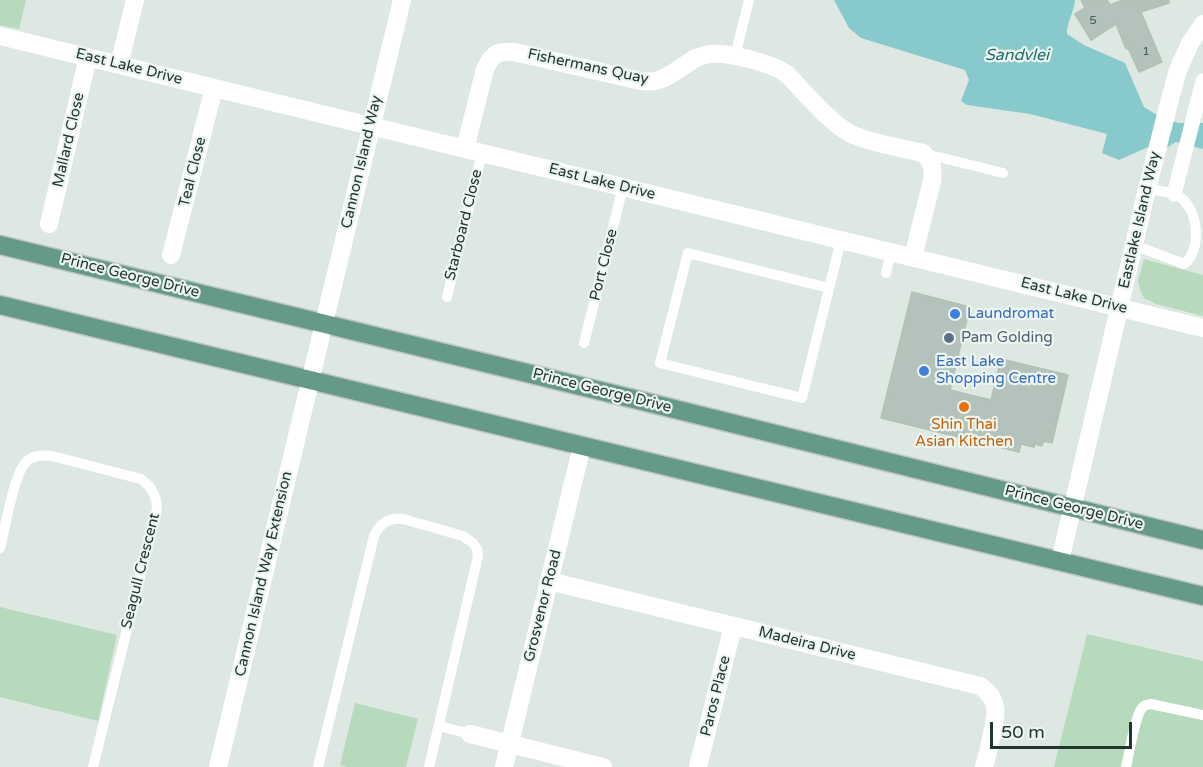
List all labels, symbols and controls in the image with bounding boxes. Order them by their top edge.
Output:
house number: 5 [1089,14,1097,28]
street label: East Lake Drive [74,45,184,89]
street label: Fishermans Quay [526,45,650,89]
house number: 1 [1142,45,1150,59]
water label: Sandvlei [985,46,1049,66]
street label: Mallard Close [49,91,89,189]
street label: Cannon Island Way [338,94,386,230]
street label: Teal Close [176,135,210,209]
street label: Eastlake Island Way [1115,150,1165,290]
street label: East Lake Drive [547,160,657,204]
street label: Starboard Close [442,168,486,282]
street label: Port Close [586,227,622,303]
street label: Prince George Drive [59,250,201,302]
street label: East Lake Drive [1019,274,1129,318]
place label: Laundromat [967,305,1054,323]
marker: Laundromat [948,307,962,321]
place label: Pam Golding [961,329,1053,347]
marker: Pam Golding [942,331,956,345]
place label: East Lake Shopping Centre [936,353,1056,388]
marker: East Lake Shopping Centre [917,364,931,378]
street label: Prince George Drive [531,365,673,417]
marker: Shin Thai Asian Kitchen [957,400,971,414]
place label: Shin Thai Asian Kitchen [915,416,1013,451]
street label: Cannon Island Way Extension [232,470,296,678]
street label: Prince George Drive [1003,482,1145,534]
street label: Seagull Crescent [118,511,164,631]
street label: Grosvenor Road [520,548,566,664]
street label: Madeira Drive [756,623,858,665]
street label: Paros Place [697,654,735,738]
scale bar [993,710,1136,748]
text: 50 m [1001,721,1045,743]

